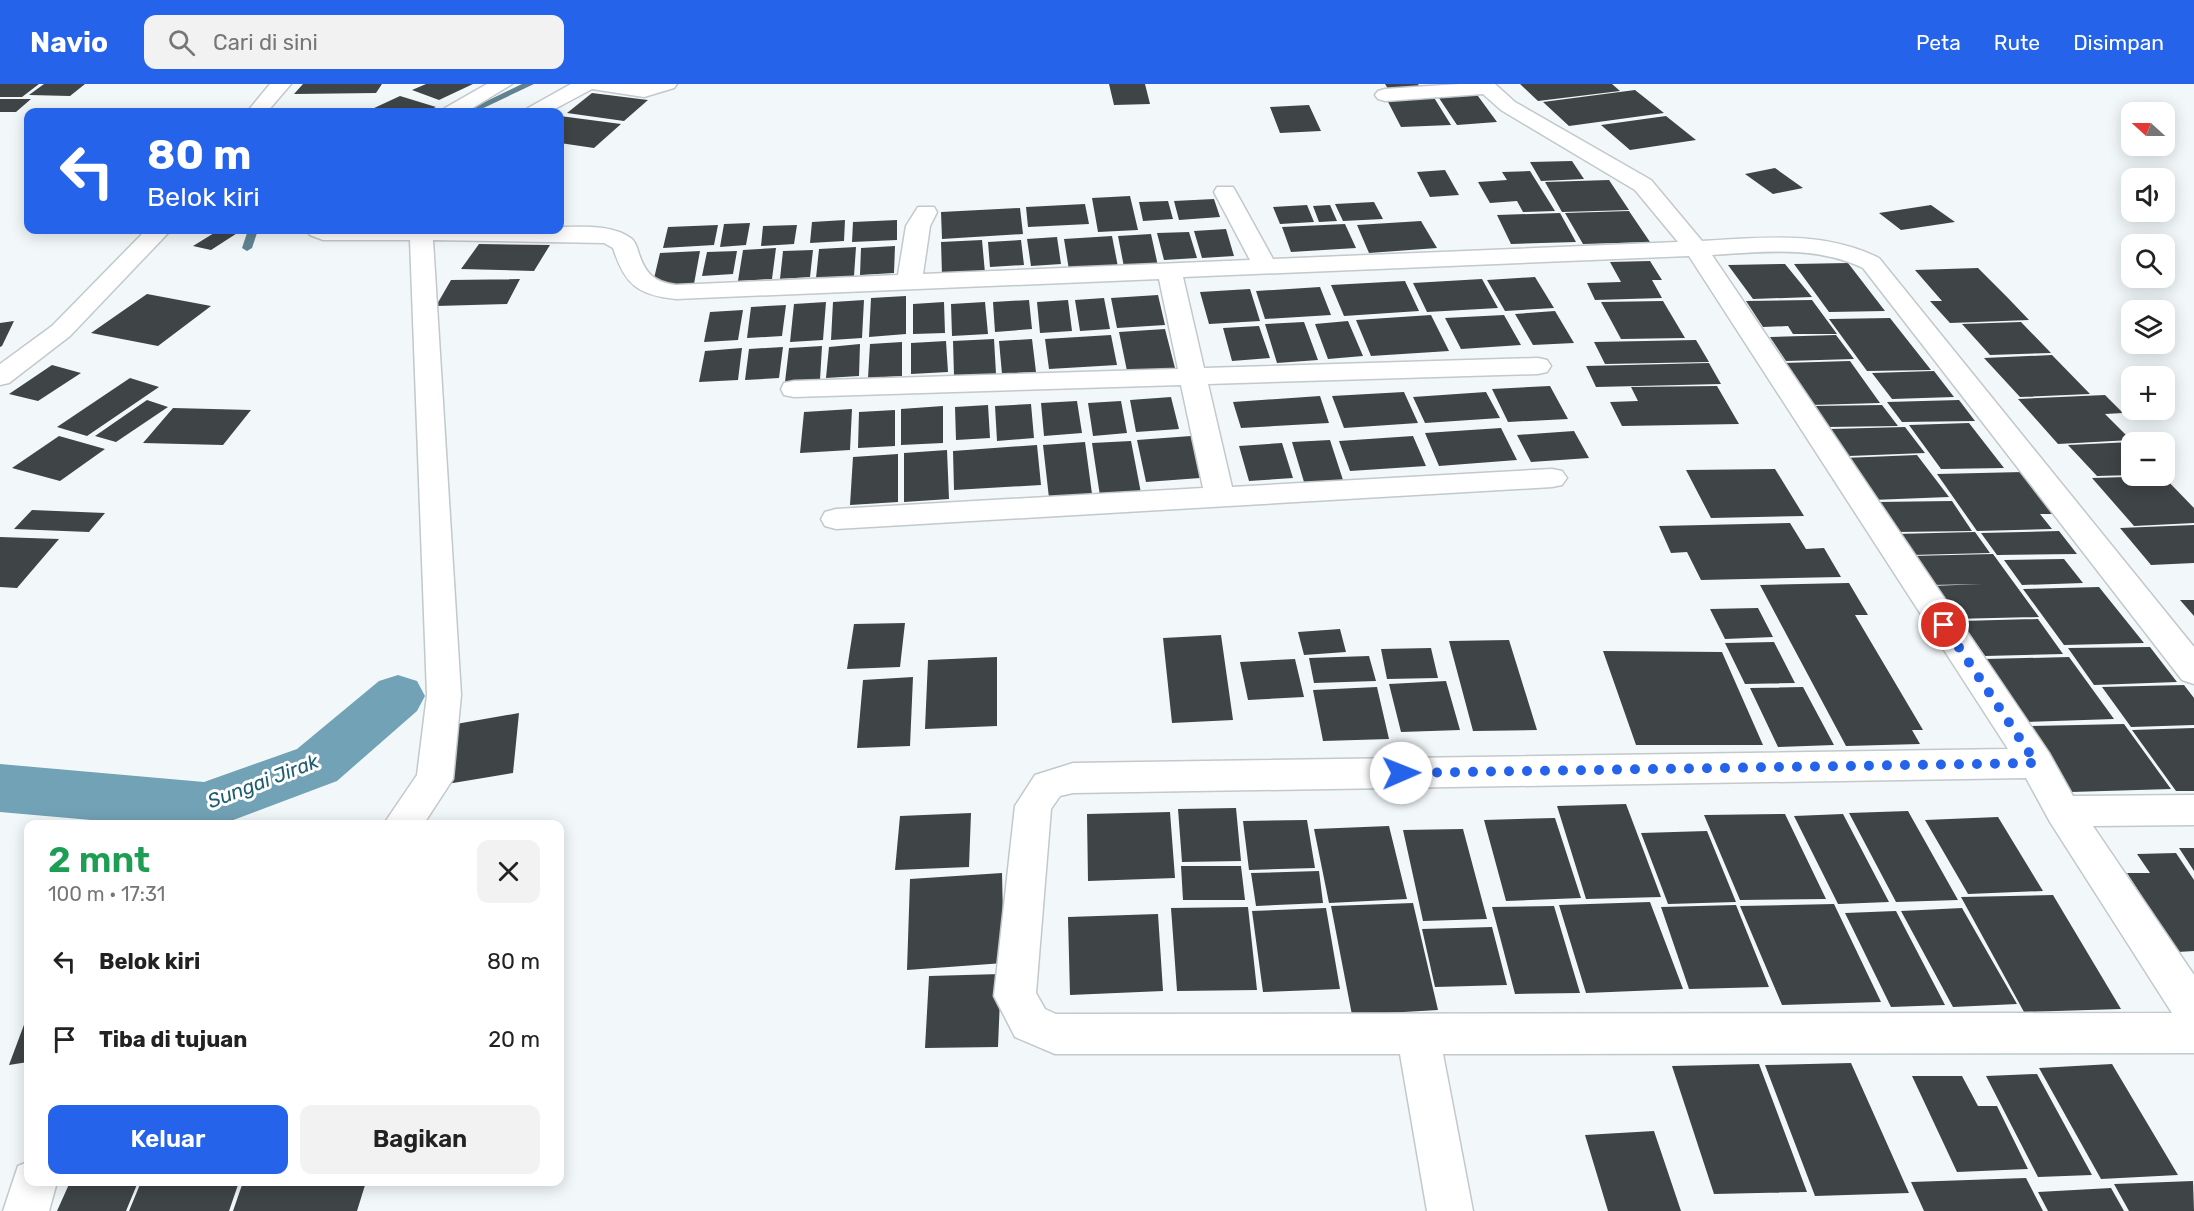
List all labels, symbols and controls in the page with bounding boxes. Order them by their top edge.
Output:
search box [144,15,564,69]
text: Navio [30,26,108,59]
icon: search [165,26,198,59]
text: Cari di sini [213,29,318,56]
text: Peta [1916,30,1961,55]
text: Rute [1994,30,2040,55]
text: Disimpan [2073,30,2164,55]
north arrow [2121,102,2175,156]
map controls [2121,102,2175,486]
text: 80 m [147,130,251,180]
icon: left [48,132,126,210]
button: sound [2121,168,2175,222]
text: Belok kiri [147,181,260,213]
button: search [2121,234,2175,288]
button: layers [2121,300,2175,354]
button: + [2121,366,2175,420]
button: − [2121,432,2175,486]
pin [1918,599,1969,650]
icon: arrive [1927,608,1960,641]
position arrow [1369,741,1433,805]
water label: Sungai Jirak [204,749,323,813]
text: 2 mnt [48,838,150,881]
button: close [477,840,540,903]
text: 100 m · 17:31 [48,882,165,906]
icon: left [48,945,81,978]
text: Belok kiri [99,948,200,975]
text: 80 m [487,948,540,975]
icon: arrive [48,1023,81,1056]
text: Tiba di tujuan [99,1026,247,1053]
text: 20 m [488,1026,540,1053]
button: Keluar [48,1105,288,1174]
button: Bagikan [300,1105,540,1174]

